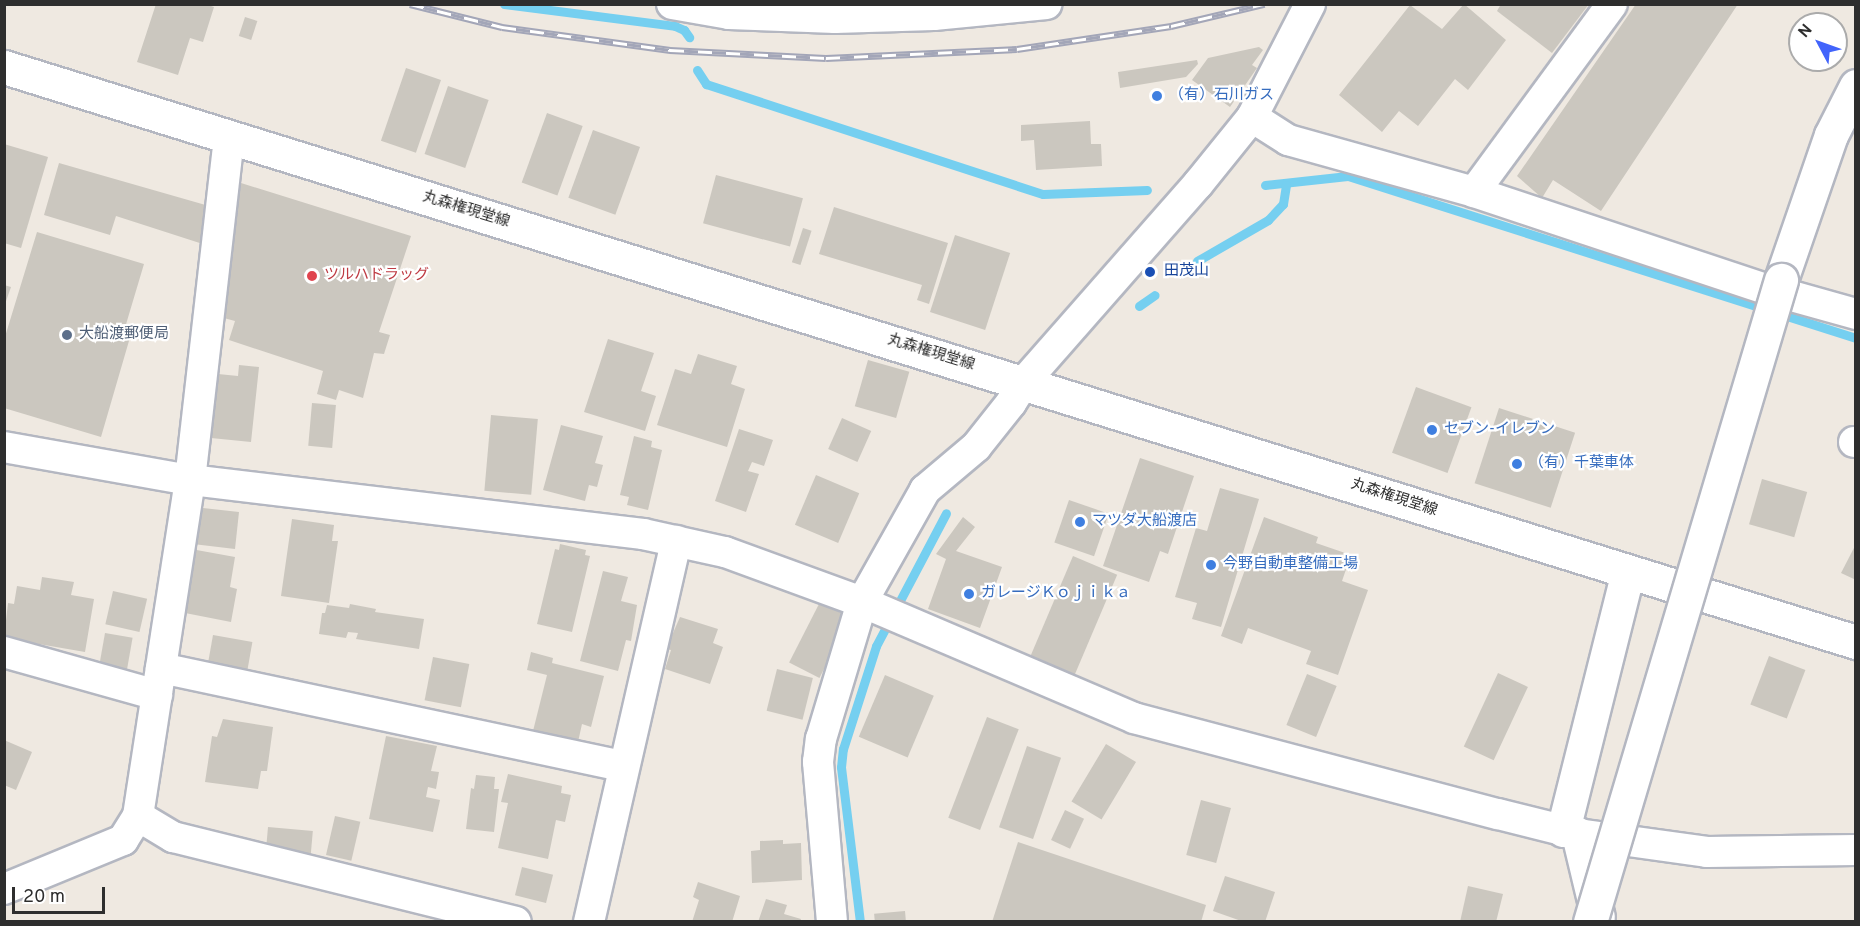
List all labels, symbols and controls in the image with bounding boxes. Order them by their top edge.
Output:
north arrow [1788,12,1848,72]
text: N [1795,21,1817,42]
place label: （有）石川ガス [1169,87,1274,105]
marker: （有）石川ガス [1150,89,1164,103]
street label: 丸森権現堂線 [420,188,512,232]
marker: 田茂山 [1141,263,1159,281]
place label: 田茂山 [1164,263,1209,281]
place label: ツルハドラッグ [324,267,429,285]
marker: ツルハドラッグ [305,269,319,283]
place label: 大船渡郵便局 [79,326,169,344]
marker: 大船渡郵便局 [60,328,74,342]
street label: 丸森権現堂線 [885,331,977,375]
place label: セブン-イレブン [1444,421,1555,439]
marker: セブン-イレブン [1425,423,1439,437]
place label: （有）千葉車体 [1529,455,1634,473]
marker: （有）千葉車体 [1510,457,1524,471]
street label: 丸森権現堂線 [1348,476,1440,520]
place label: マツダ大船渡店 [1092,513,1197,531]
marker: マツダ大船渡店 [1073,515,1087,529]
place label: 今野自動車整備工場 [1223,556,1358,574]
marker: 今野自動車整備工場 [1204,558,1218,572]
place label: ガレージＫｏｊｉｋａ [981,585,1131,603]
marker: ガレージＫｏｊｉｋａ [962,587,976,601]
scale bar [15,875,108,913]
text: 20 m [23,886,65,909]

